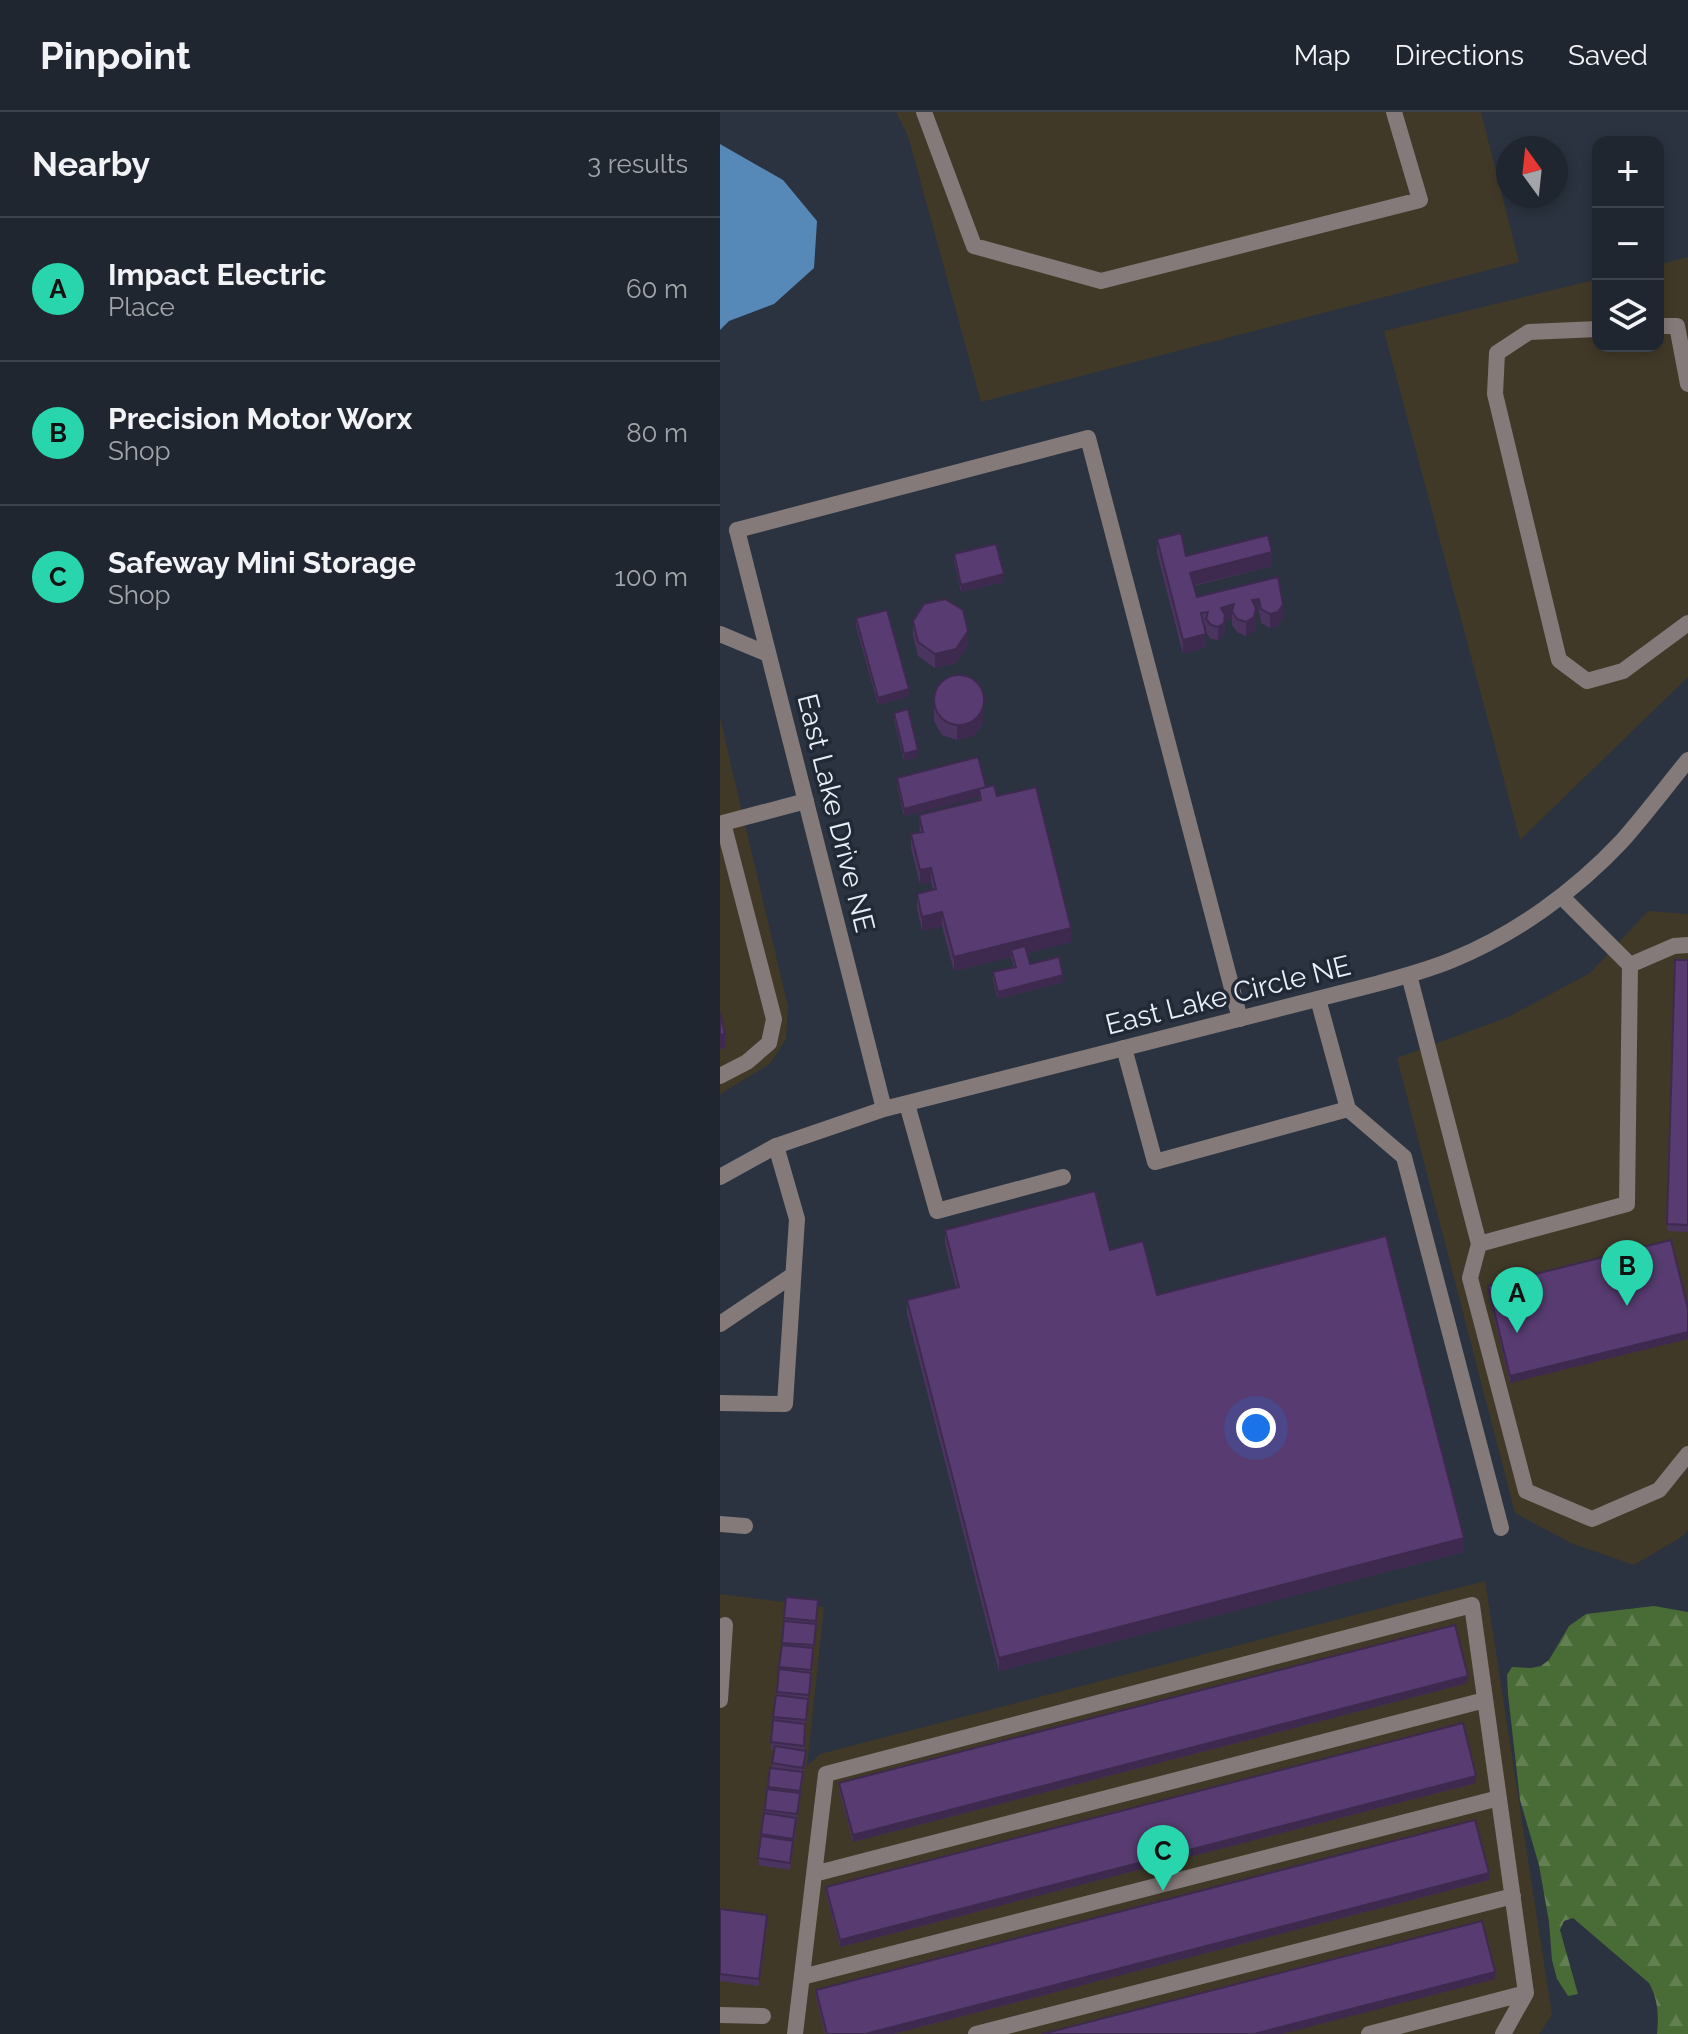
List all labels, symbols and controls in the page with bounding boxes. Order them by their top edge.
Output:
text: Pinpoint [40,33,191,78]
text: Map [1294,39,1351,72]
text: Directions [1395,39,1524,72]
text: Saved [1568,39,1648,72]
north arrow [1496,136,1568,208]
map controls [1592,136,1664,352]
button: + [1592,136,1664,208]
text: Nearby [32,144,150,184]
text: 3 results [587,149,688,179]
button: − [1592,208,1664,280]
text: Impact Electric [108,257,327,292]
text: A [49,274,67,304]
text: 60 m [626,274,688,304]
button: layers [1592,280,1664,352]
text: Place [108,292,175,322]
text: Precision Motor Worx [108,401,412,436]
text: B [49,418,67,448]
text: 80 m [626,418,688,448]
text: Shop [108,436,170,466]
text: Safeway Mini Storage [108,545,416,580]
text: C [49,562,67,592]
text: 100 m [615,562,688,592]
text: Shop [108,580,170,610]
street label: East Lake Drive NE [790,691,882,935]
street label: East Lake Circle NE [1102,949,1354,1041]
pin: B [1601,1240,1653,1306]
pin: A [1491,1267,1543,1333]
your location [1236,1408,1276,1448]
pin: C [1137,1825,1189,1891]

